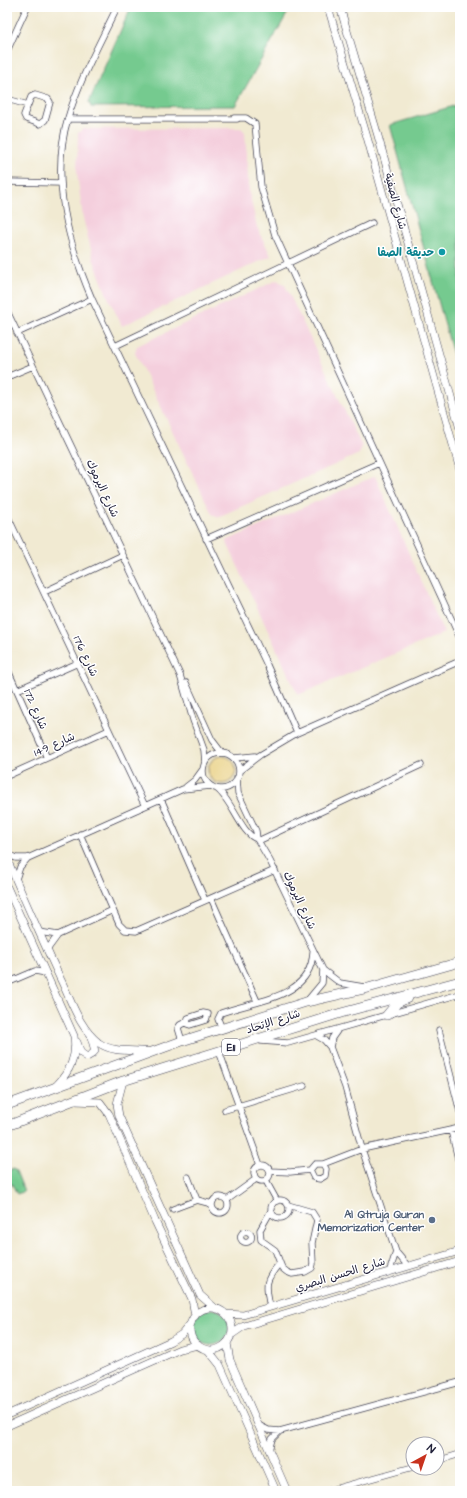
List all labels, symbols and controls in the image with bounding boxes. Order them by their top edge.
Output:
street label: شارع الصفية [380,171,410,231]
place label: حديقة الصفا [377,245,434,260]
marker: حديقة الصفا [437,247,447,257]
street label: شارع اليرموك [82,457,122,520]
street label: شارع 176 [69,633,101,679]
street label: شارع 172 [19,687,51,732]
street label: شارع 149 [31,729,77,761]
street label: شارع اليرموك [279,869,319,932]
street label: شارع الإتحاد [244,1006,302,1038]
road number: E11 [222,1039,240,1055]
place label: Al Qtruja Quran Memorization Center [318,1207,425,1235]
marker: Al Qtruja Quran Memorization Center [427,1215,437,1225]
street label: شارع الحسن البصري [293,1254,387,1296]
north arrow [405,1436,445,1476]
text: N [424,1441,439,1457]

